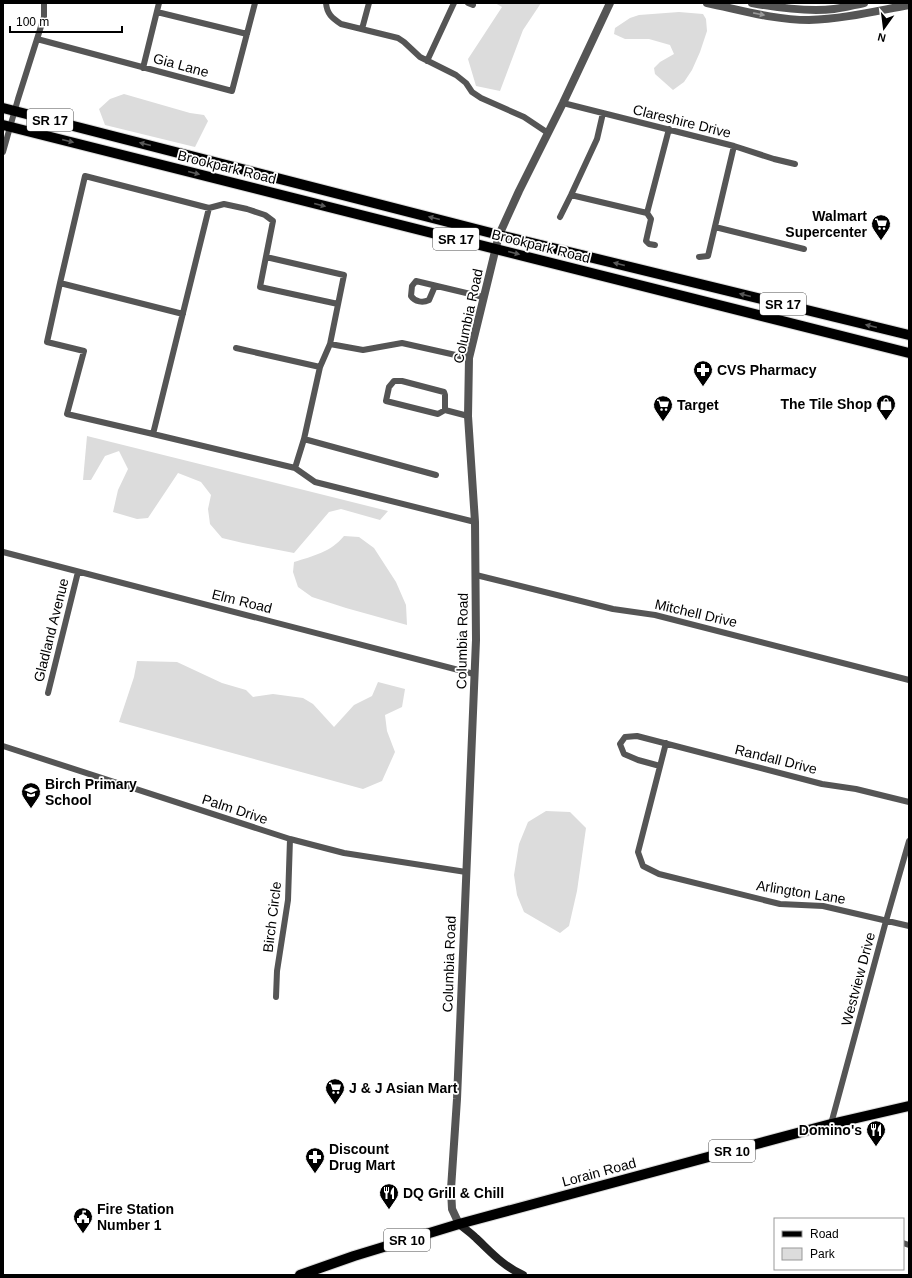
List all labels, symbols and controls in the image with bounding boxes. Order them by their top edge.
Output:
scale bar [10,8,122,34]
north arrow [864,8,904,48]
one-way arrow [753,12,765,18]
text: 100 m [16,15,49,29]
text: N [876,31,887,44]
street label: Gia Lane [151,50,211,80]
street label: Clareshire Drive [631,101,733,141]
road number: SR 17 [27,109,73,131]
one-way arrow [62,138,74,144]
one-way arrow [139,141,151,147]
street label: Brookpark Road [176,147,278,187]
one-way arrow [188,170,200,176]
one-way arrow [314,202,326,208]
place label: Walmart Supercenter [785,208,868,240]
supermarket icon: Walmart Supercenter [870,213,892,241]
one-way arrow [428,215,440,221]
street label: Brookpark Road [490,226,592,266]
road number: SR 17 [433,228,479,250]
one-way arrow [508,251,520,257]
one-way arrow [613,261,625,267]
street label: Columbia Road [450,267,486,365]
one-way arrow [739,291,751,297]
road number: SR 17 [760,293,806,315]
one-way arrow [865,322,877,328]
pharmacy icon: CVS Pharmacy [692,359,714,387]
place label: CVS Pharmacy [717,362,817,378]
shop icon: The Tile Shop [875,393,897,421]
supermarket icon: Target [652,394,674,422]
place label: The Tile Shop [780,396,872,412]
place label: Target [677,397,719,413]
street label: Gladland Avenue [30,576,72,684]
street label: Elm Road [210,586,274,616]
street label: Columbia Road [453,593,471,689]
street label: Mitchell Drive [653,596,739,630]
street label: Randall Drive [733,741,819,777]
place label: Birch Primary School [45,776,137,808]
school or university icon: Birch Primary School [20,781,42,809]
street label: Palm Drive [200,791,270,827]
street label: Arlington Lane [755,877,847,907]
street label: Birch Circle [260,880,284,953]
street label: Columbia Road [439,916,459,1012]
street label: Westview Drive [838,930,878,1028]
supermarket icon: J & J Asian Mart [324,1077,346,1105]
place label: J & J Asian Mart [349,1080,458,1096]
restaurant icon: Domino's [865,1119,887,1147]
place label: Domino's [799,1122,862,1138]
road number: SR 10 [709,1140,755,1162]
place label: Discount Drug Mart [329,1141,395,1173]
pharmacy icon: Discount Drug Mart [304,1146,326,1174]
street label: Lorain Road [560,1154,638,1190]
restaurant icon: DQ Grill & Chill [378,1182,400,1210]
place label: DQ Grill & Chill [403,1185,504,1201]
place label: Fire Station Number 1 [97,1201,174,1233]
public building icon: Fire Station Number 1 [72,1206,94,1234]
legend [774,1218,904,1270]
text: Road [810,1227,839,1241]
road number: SR 10 [384,1229,430,1251]
text: Park [810,1247,836,1261]

